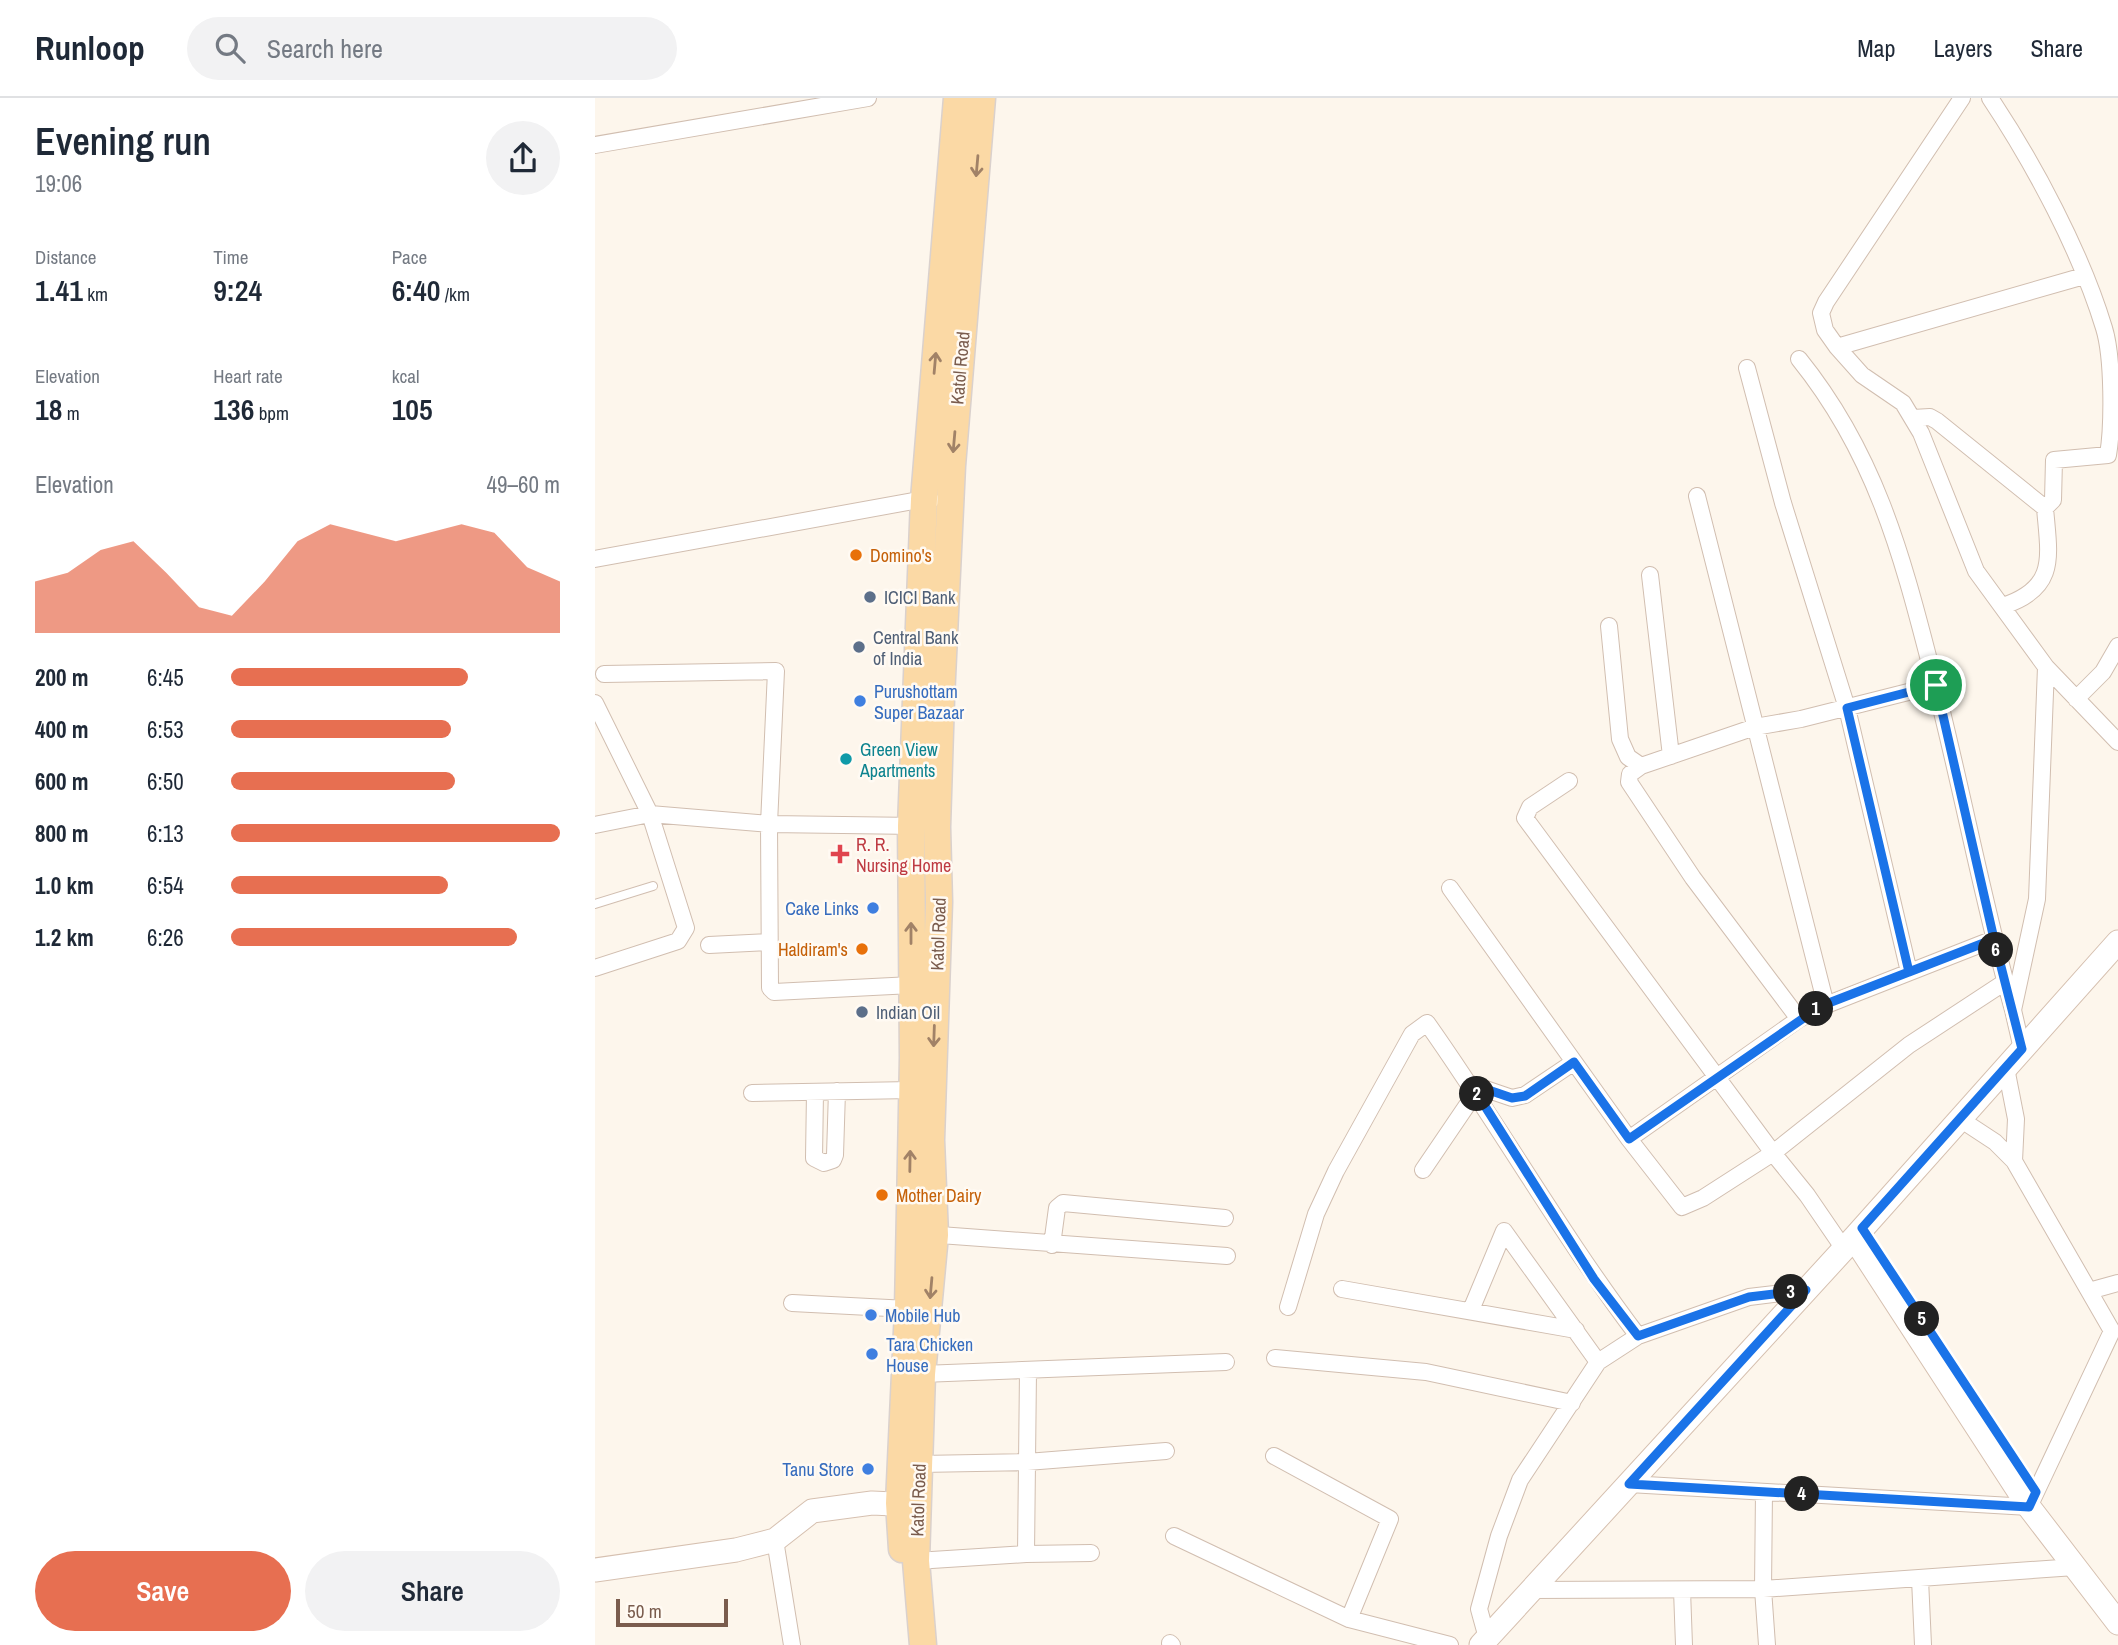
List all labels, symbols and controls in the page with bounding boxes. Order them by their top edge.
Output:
search box [187,17,677,80]
text: Runloop [35,26,145,70]
icon: search [211,29,249,67]
text: Search here [267,31,383,66]
text: Map [1857,32,1895,64]
text: Layers [1933,32,1992,64]
text: Share [2030,32,2083,64]
text: Evening run [35,116,211,167]
button: share [486,121,560,195]
one-way arrow [970,154,983,177]
text: 19:06 [35,168,82,199]
text: Distance [35,244,96,270]
text: Time [213,244,248,270]
text: Pace [392,244,427,270]
text: 1.41 [35,270,83,310]
text: 9:24 [213,270,262,310]
text: 6:40 [392,270,440,310]
text: km [83,281,108,307]
text: /km [440,281,470,307]
street label: Katol Road [944,331,976,405]
one-way arrow [929,353,942,375]
text: Elevation [35,363,100,389]
text: Heart rate [213,363,283,389]
text: kcal [392,363,419,389]
text: 18 [35,389,62,429]
text: 136 [213,389,254,429]
text: 105 [392,389,433,429]
text: m [62,400,80,426]
text: bpm [254,400,289,426]
one-way arrow [947,430,960,452]
text: Elevation [35,469,114,500]
text: 49–60 m [487,469,560,500]
place label: Domino's [870,543,932,568]
marker: Domino's [848,547,864,563]
place label: ICICI Bank [884,585,956,610]
marker: ICICI Bank [862,589,878,605]
place label: Central Bank of India [873,625,959,671]
marker: Central Bank of India [851,639,867,655]
pin [1906,655,1966,715]
text: 200 m [35,662,88,693]
text: 6:45 [147,662,184,693]
icon: arrive [1917,666,1955,704]
place label: Purushottam Super Bazaar [874,679,964,725]
marker: Purushottam Super Bazaar [852,693,868,709]
text: 400 m [35,714,88,745]
text: 6:53 [147,714,184,745]
place label: Green View Apartments [859,737,938,783]
marker: Green View Apartments [838,751,854,767]
text: 600 m [35,766,88,797]
text: 6:50 [147,766,184,797]
text: 800 m [35,818,88,849]
text: 6:13 [147,818,184,849]
place label: R. R. Nursing Home [856,832,951,878]
marker: R. R. Nursing Home [830,844,850,864]
text: 1.0 km [35,870,94,901]
text: 6:54 [147,870,184,901]
place label: Cake Links [785,896,859,921]
street label: Katol Road [924,897,952,971]
marker: Cake Links [865,900,881,916]
text: 1.2 km [35,922,94,953]
text: 6:26 [147,922,184,953]
one-way arrow [904,922,918,945]
pin: 6 [1979,932,2013,968]
text: 6 [1991,936,2000,962]
place label: Haldiram's [778,937,848,962]
marker: Haldiram's [854,941,870,957]
pin: 1 [1799,992,1833,1026]
text: 1 [1811,995,1820,1021]
place label: Indian Oil [876,1000,940,1025]
marker: Indian Oil [854,1004,870,1020]
one-way arrow [928,1024,941,1047]
pin: 2 [1459,1076,1495,1112]
text: 2 [1472,1080,1481,1106]
one-way arrow [903,1149,917,1172]
place label: Mother Dairy [896,1183,982,1208]
marker: Mother Dairy [874,1187,890,1203]
pin: 3 [1773,1274,1809,1310]
one-way arrow [924,1276,937,1299]
text: 3 [1786,1278,1795,1304]
pin: 5 [1905,1302,1939,1336]
place label: Mobile Hub [885,1303,960,1328]
text: 5 [1917,1305,1926,1331]
marker: Mobile Hub [863,1307,879,1323]
place label: Tara Chicken House [886,1332,973,1378]
marker: Tara Chicken House [864,1346,880,1362]
place label: Tanu Store [782,1457,854,1482]
marker: Tanu Store [860,1461,876,1477]
street label: Katol Road [904,1463,932,1537]
pin: 4 [1785,1476,1819,1512]
text: 4 [1797,1480,1806,1506]
button: Save [35,1551,291,1631]
button: Share [305,1551,560,1631]
scale bar [616,1596,728,1628]
text: 50 m [627,1598,662,1624]

